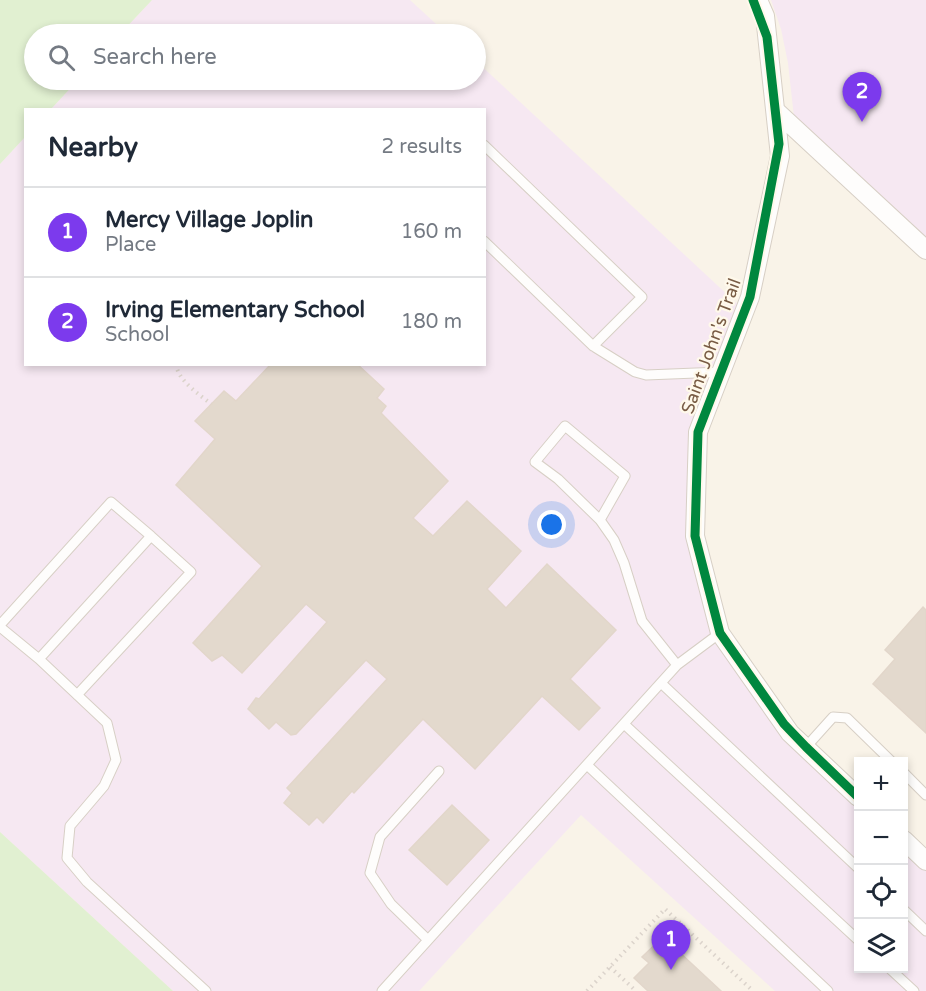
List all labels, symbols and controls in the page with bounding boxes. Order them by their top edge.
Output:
search box [24,24,486,90]
icon: search [45,41,78,74]
text: Search here [93,44,217,70]
pin: 2 [842,72,882,122]
text: Nearby [48,132,138,163]
text: 2 results [382,135,462,159]
text: Mercy Village Joplin [105,207,314,233]
text: 1 [61,220,74,244]
text: 160 m [401,220,462,244]
text: Place [105,233,156,257]
street label: Saint John's Trail [676,275,746,417]
text: Irving Elementary School [105,297,365,323]
text: 2 [61,310,74,334]
text: 180 m [401,310,462,334]
text: School [105,323,169,347]
your location [537,510,566,539]
map controls [854,757,908,973]
button: + [854,757,908,811]
button: − [854,811,908,865]
button: locate [854,865,908,919]
button: layers [854,919,908,973]
pin: 1 [652,920,690,970]

